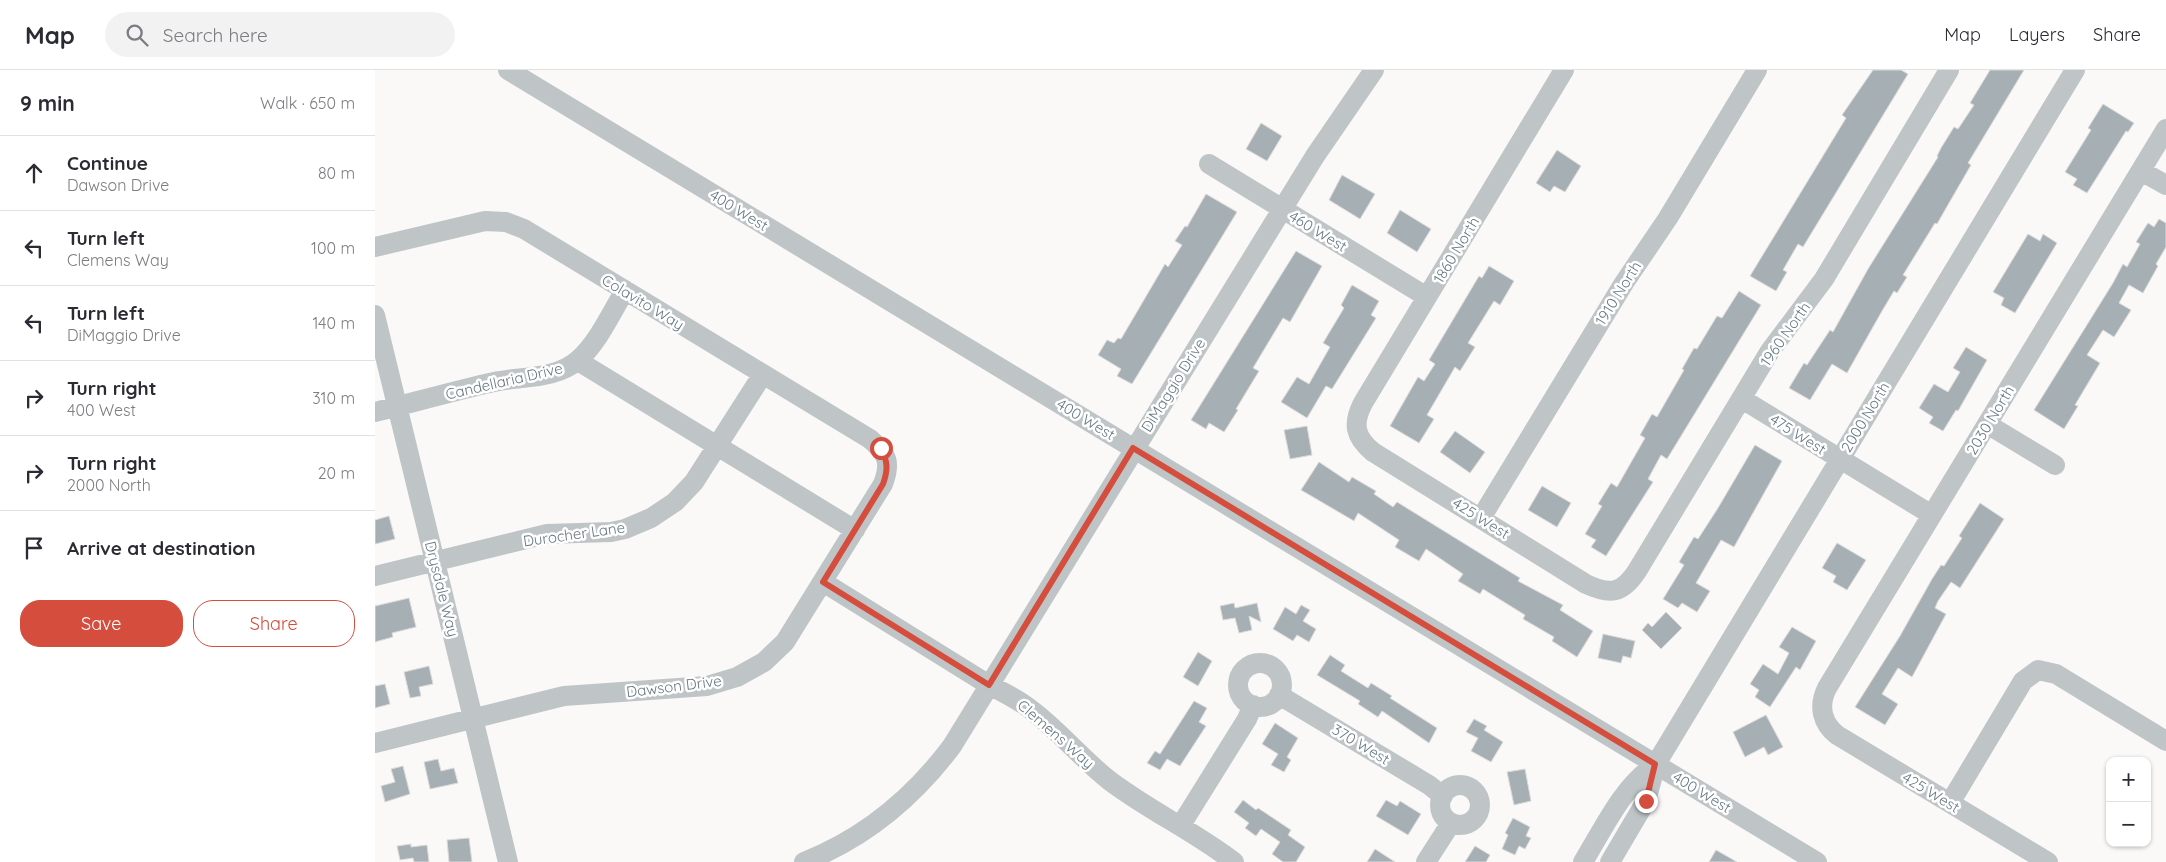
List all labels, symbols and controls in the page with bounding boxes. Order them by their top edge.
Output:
search box [105,12,455,57]
text: Map [25,20,75,50]
icon: search [123,21,151,49]
text: Search here [163,23,268,47]
text: Map [1944,23,1981,46]
text: Layers [2009,23,2065,46]
text: Share [2093,23,2141,46]
text: 9 min [20,90,75,116]
text: Walk · 650 m [260,93,355,113]
text: Continue [67,151,148,175]
icon: ahead [20,159,48,187]
text: 80 m [318,163,355,183]
text: Dawson Drive [67,175,169,195]
street label: 400 West [706,185,772,235]
street label: 460 West [1286,206,1350,256]
street label: 1860 North [1429,213,1483,287]
text: Turn left [67,226,145,250]
icon: left [20,234,48,262]
text: 100 m [311,238,355,258]
text: Clemens Way [67,250,169,270]
street label: 1910 North [1591,257,1645,329]
street label: Colavito Way [598,270,688,334]
street label: 1960 North [1756,298,1814,370]
text: Turn left [67,301,145,325]
icon: left [20,309,48,337]
text: 140 m [312,313,355,333]
text: DiMaggio Drive [67,325,181,345]
street label: DiMaggio Drive [1137,335,1209,435]
street label: Candellaria Drive [444,358,564,404]
text: Turn right [67,376,156,400]
street label: 2000 North [1837,378,1893,456]
street label: 2030 North [1962,382,2018,458]
icon: right [20,384,48,412]
text: 310 m [312,388,355,408]
street label: 400 West [1053,394,1119,444]
text: 400 West [67,400,136,420]
street label: 475 West [1767,409,1829,459]
route start [870,437,893,460]
text: Turn right [67,451,156,475]
icon: right [20,459,48,487]
text: 20 m [318,463,355,483]
text: 2000 North [67,475,151,495]
street label: 425 West [1449,493,1513,543]
street label: Durocher Lane [522,517,626,551]
icon: arrive [20,534,48,562]
text: Arrive at destination [67,536,256,560]
street label: Drysdale Way [421,539,463,639]
button: Save [20,600,183,647]
button: Share [193,600,355,647]
street label: Dawson Drive [625,671,723,701]
street label: Clemens Way [1014,696,1098,772]
street label: 370 West [1329,720,1393,768]
map controls [2106,757,2151,847]
button: + [2106,757,2151,802]
street label: 400 West [1669,767,1735,817]
street label: 425 West [1899,768,1963,816]
route end [1635,790,1658,813]
button: − [2106,802,2151,847]

